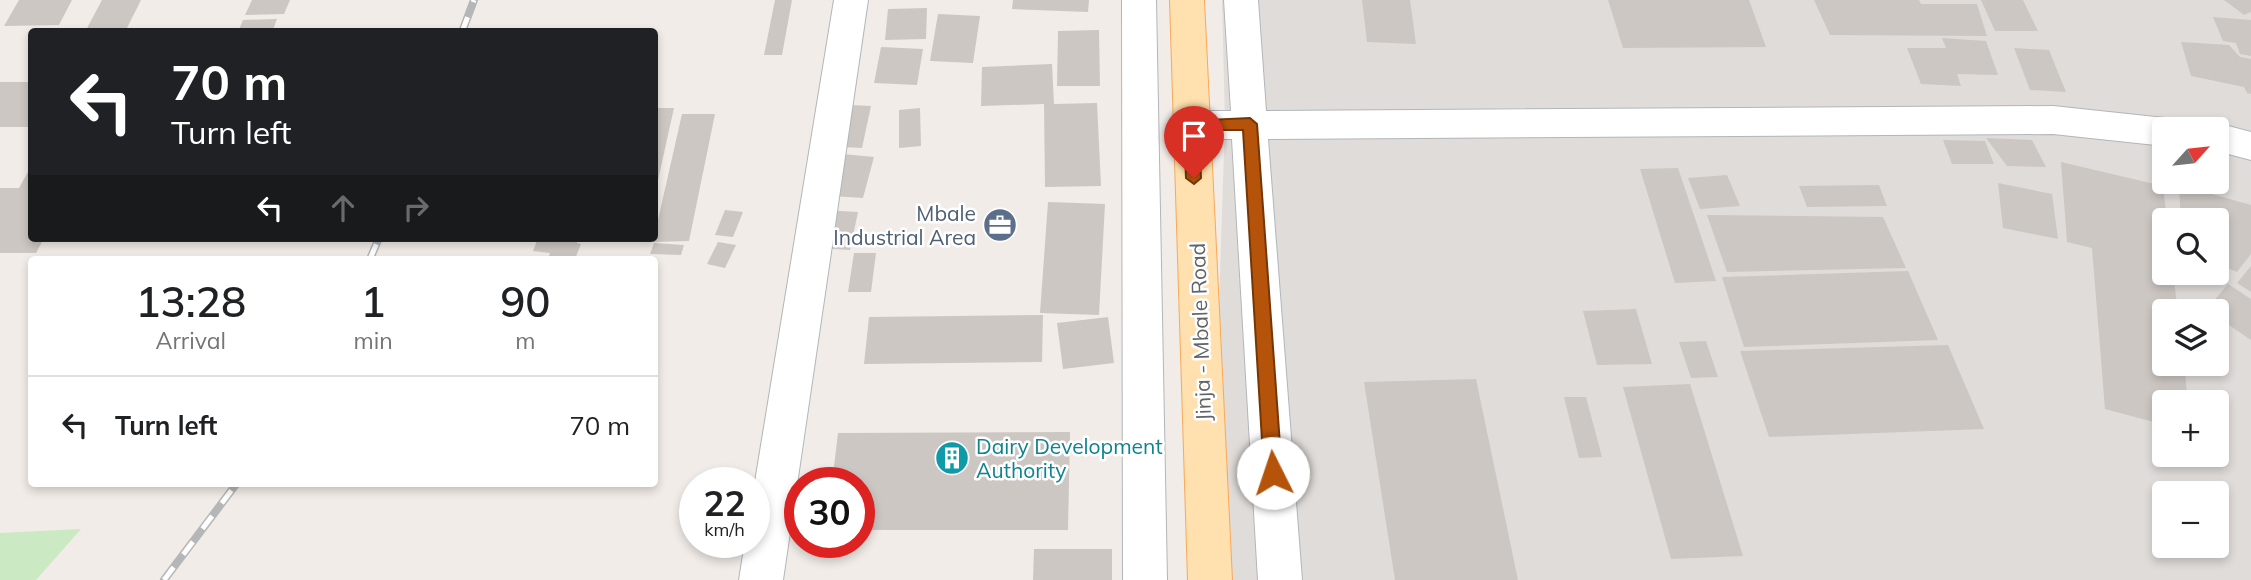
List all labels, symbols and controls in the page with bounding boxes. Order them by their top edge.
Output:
text: 70 m [171,51,287,112]
icon: left [56,56,147,147]
pin [1164,106,1224,178]
text: Turn left [171,112,291,152]
icon: arrive [1175,117,1213,155]
north arrow [2152,117,2230,194]
map controls [2152,117,2229,558]
icon: left [251,189,289,227]
icon: ahead [324,189,362,227]
icon: right [397,189,435,227]
place label: Mbale Industrial Area [833,200,976,250]
office icon: Mbale Industrial Area [981,206,1019,244]
button: search [2152,208,2229,285]
street label: Jinja - Mbale Road [1184,242,1216,422]
text: 13:28 [135,275,246,328]
text: 1 [361,275,386,328]
text: 90 [500,275,551,328]
button: layers [2152,299,2229,376]
text: Arrival [156,326,226,355]
text: min [354,326,393,355]
text: m [515,326,535,355]
button: + [2152,390,2229,467]
icon: left [56,406,94,444]
text: Turn left [115,409,217,442]
text: 70 m [569,409,630,442]
place label: Dairy Development Authority [976,433,1163,483]
position arrow [1236,436,1310,510]
building icon: Dairy Development Authority [933,439,971,477]
speed limit sign: 30 [784,467,875,558]
text: 22 [703,481,746,525]
button: − [2152,481,2229,558]
text: km/h [704,518,745,541]

